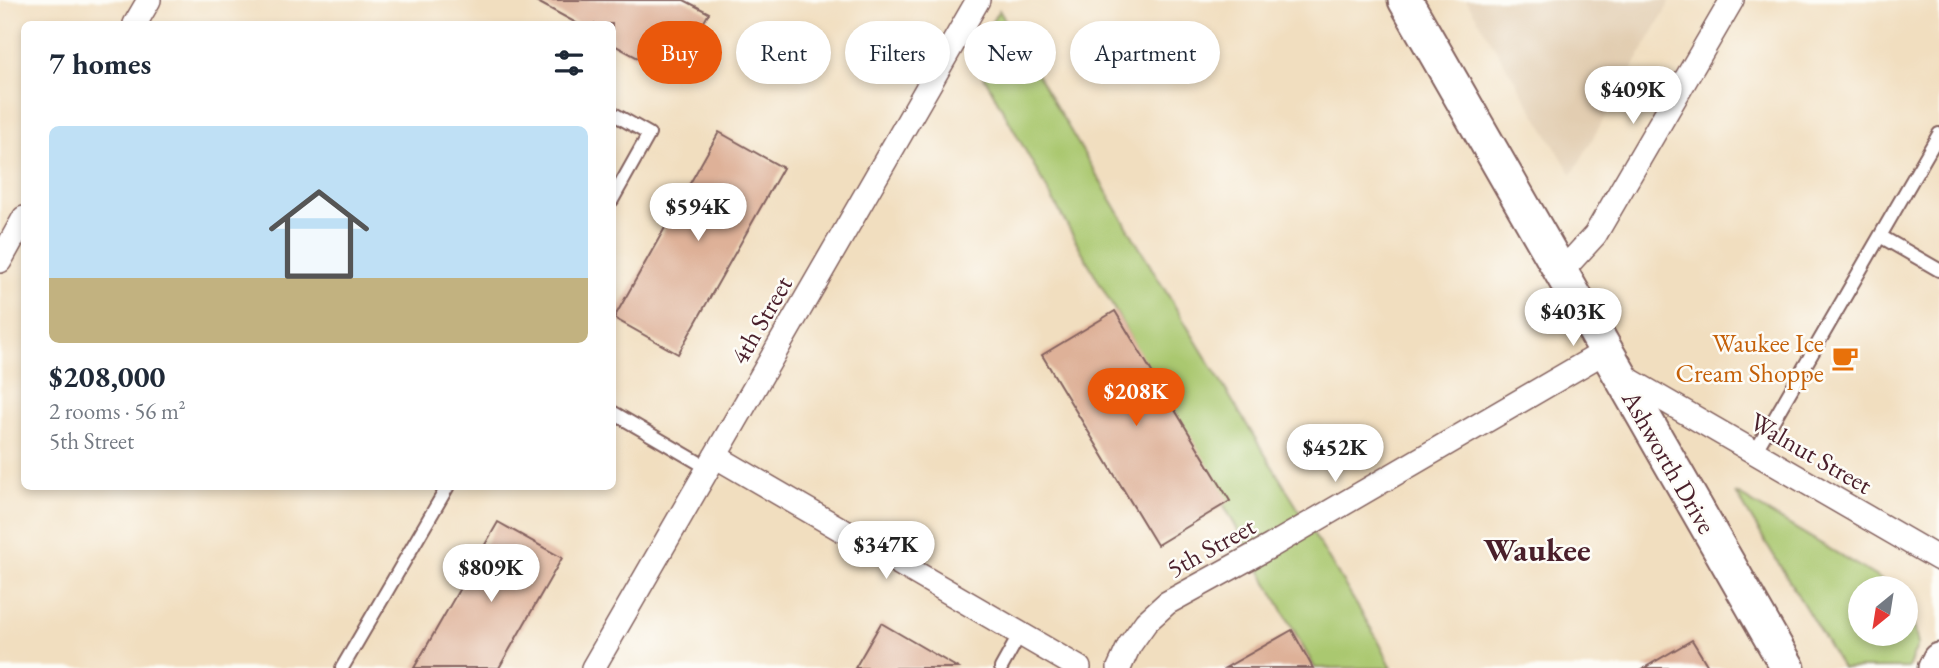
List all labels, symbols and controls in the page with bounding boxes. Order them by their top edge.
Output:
chip: Buy [637,21,722,84]
chip: Rent [736,21,831,84]
chip: Filters [845,21,950,84]
chip: New [964,21,1056,84]
chip: Apartment [1070,21,1220,84]
text: 7 homes [49,44,151,83]
icon: filters [550,44,588,82]
pin: $409K [1584,66,1682,126]
text: $409K [1601,74,1665,104]
icon: home [256,171,382,297]
pin: $594K [649,184,747,243]
text: $594K [666,191,730,221]
street label: 4th Street [722,270,800,370]
pin: $403K [1524,288,1622,348]
text: $403K [1541,296,1605,326]
place label: Waukee Ice Cream Shoppe [1675,326,1824,390]
cafe icon: Waukee Ice Cream Shoppe [1830,343,1860,373]
text: $208,000 [49,357,165,396]
pin: $208K [1087,368,1185,428]
text: $208K [1104,376,1168,406]
street label: Ashworth Drive [1614,383,1724,540]
text: 2 rooms · 56 m² [49,396,186,426]
street label: Walnut Street [1744,404,1878,502]
pin: $452K [1286,424,1384,484]
text: 5th Street [49,426,134,456]
text: $452K [1303,432,1367,462]
street label: 5th Street [1161,509,1261,585]
pin: $347K [837,522,935,581]
district label: Waukee [1483,528,1591,571]
text: $347K [854,529,918,559]
pin: $809K [442,544,540,604]
text: $809K [459,552,523,582]
north arrow [1848,576,1918,646]
map controls [1848,576,1918,646]

